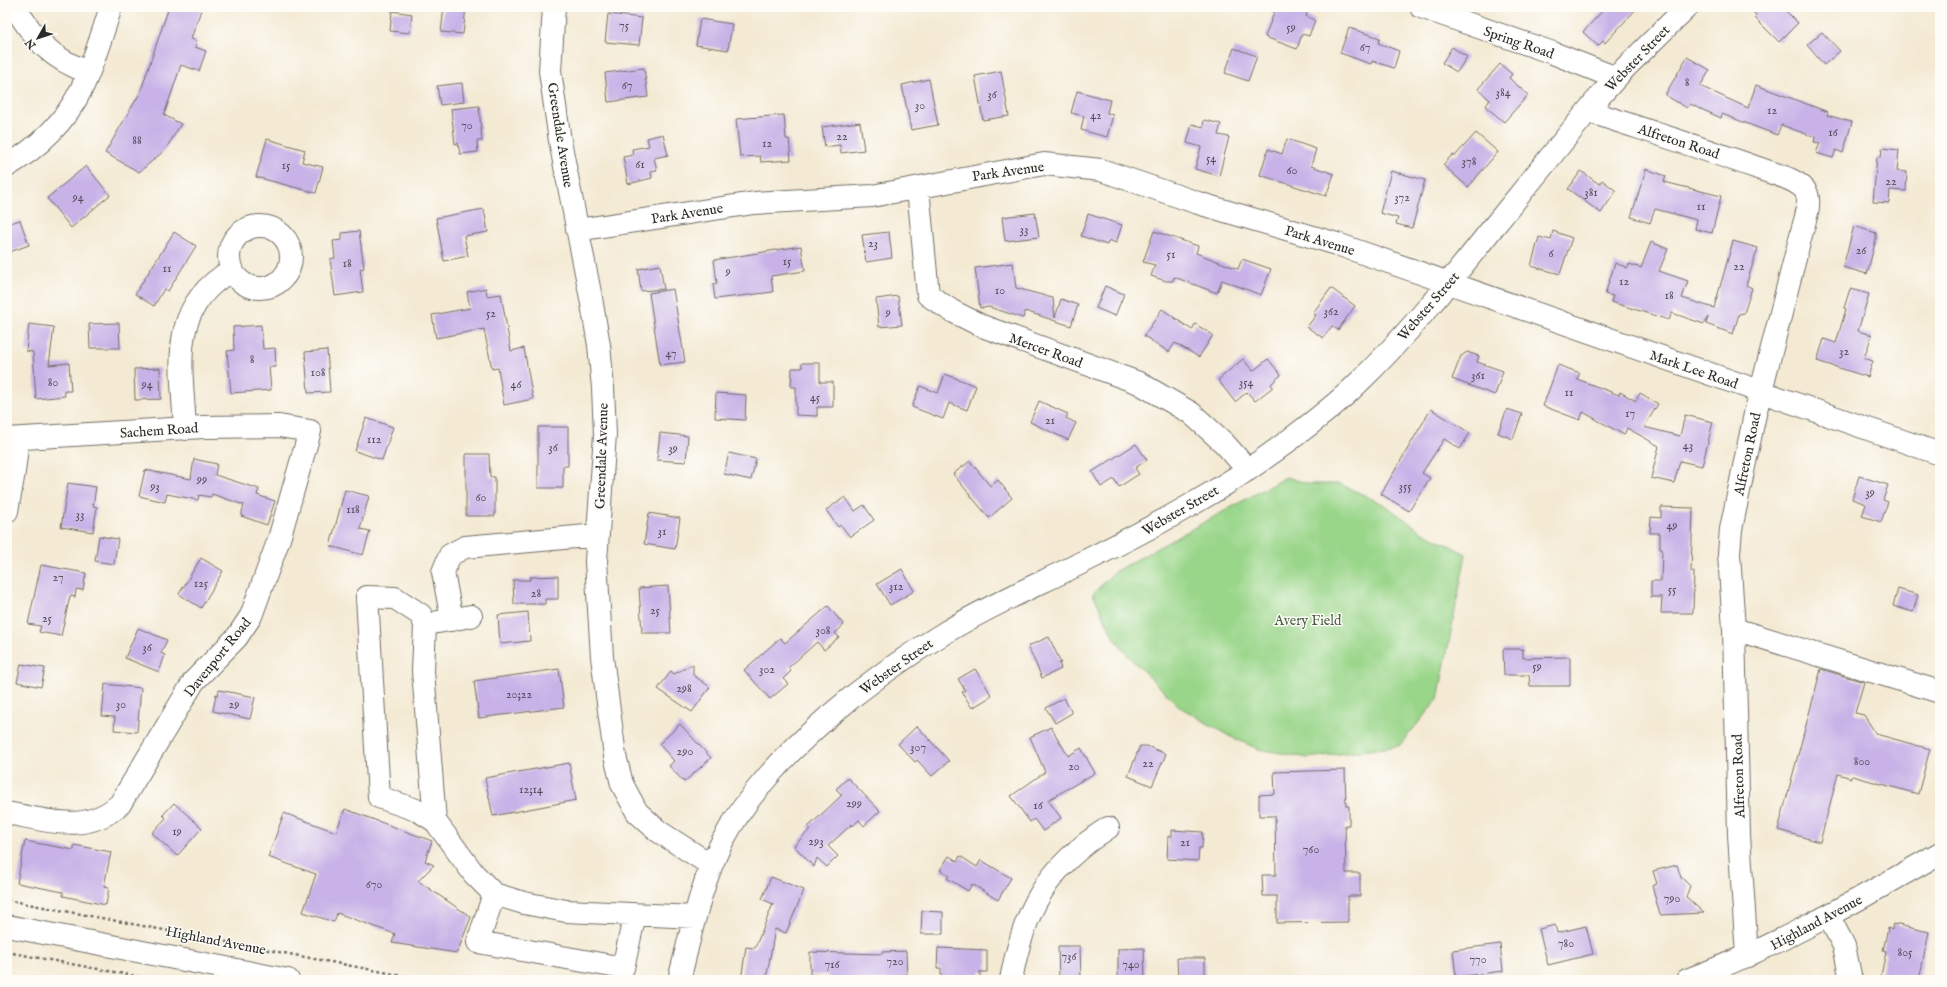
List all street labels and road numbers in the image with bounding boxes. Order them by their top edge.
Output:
street label: Webster Street [1601,21,1674,96]
street label: Spring Road [1481,22,1557,64]
street label: Greendale Avenue [543,81,577,190]
street label: Alfreton Road [1635,120,1722,164]
street label: Park Avenue [971,158,1046,186]
street label: Park Avenue [650,199,725,229]
street label: Park Avenue [1282,222,1358,260]
street label: Webster Street [1394,268,1464,345]
street label: Mercer Road [1006,329,1085,373]
street label: Mark Lee Road [1647,346,1741,394]
street label: Greendale Avenue [591,402,613,509]
street label: Alfreton Road [1730,411,1766,498]
street label: Sachem Road [119,419,199,443]
street label: Webster Street [1139,482,1222,540]
street label: Davenport Road [180,614,256,701]
street label: Webster Street [856,635,937,699]
street label: Alfreton Road [1729,733,1750,819]
street label: Highland Avenue [1767,891,1866,955]
street label: Highland Avenue [164,922,268,960]

